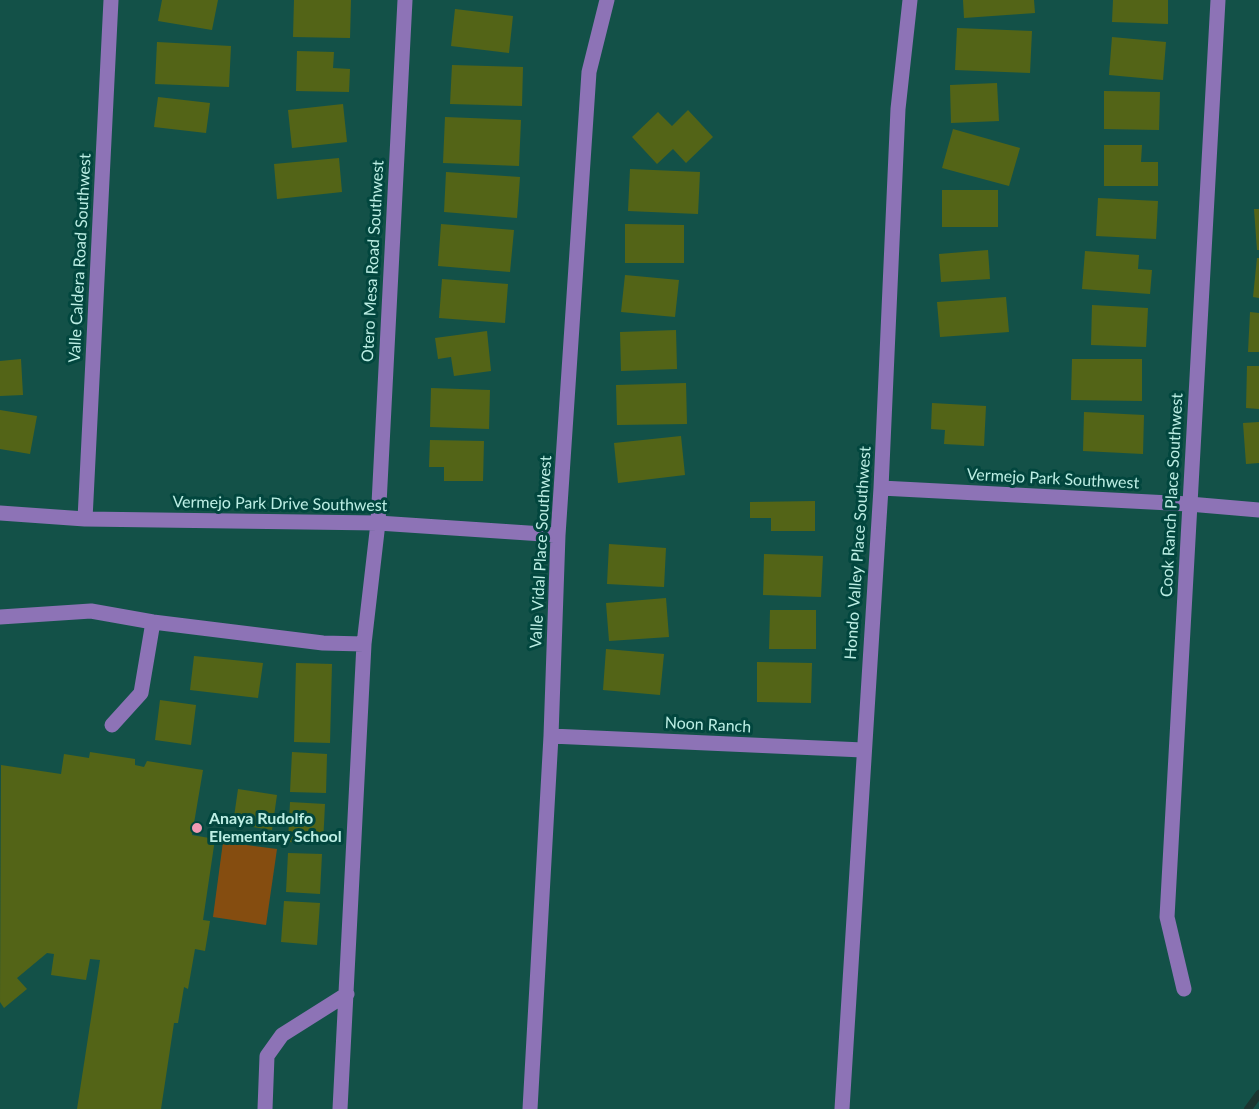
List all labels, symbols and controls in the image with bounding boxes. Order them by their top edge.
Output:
street label: Valle Caldera Road Southwest [65,153,95,363]
street label: Otero Mesa Road Southwest [358,160,388,362]
street label: Cook Ranch Place Southwest [1157,392,1187,598]
street label: Hondo Valley Place Southwest [841,446,875,660]
street label: Valle Vidal Place Southwest [526,455,556,649]
street label: Vermejo Park Southwest [966,465,1140,493]
street label: Vermejo Park Drive Southwest [172,493,388,515]
street label: Noon Ranch [664,713,752,737]
place label: Anaya Rudolfo Elementary School [209,809,342,847]
marker: Anaya Rudolfo Elementary School [190,821,204,835]

